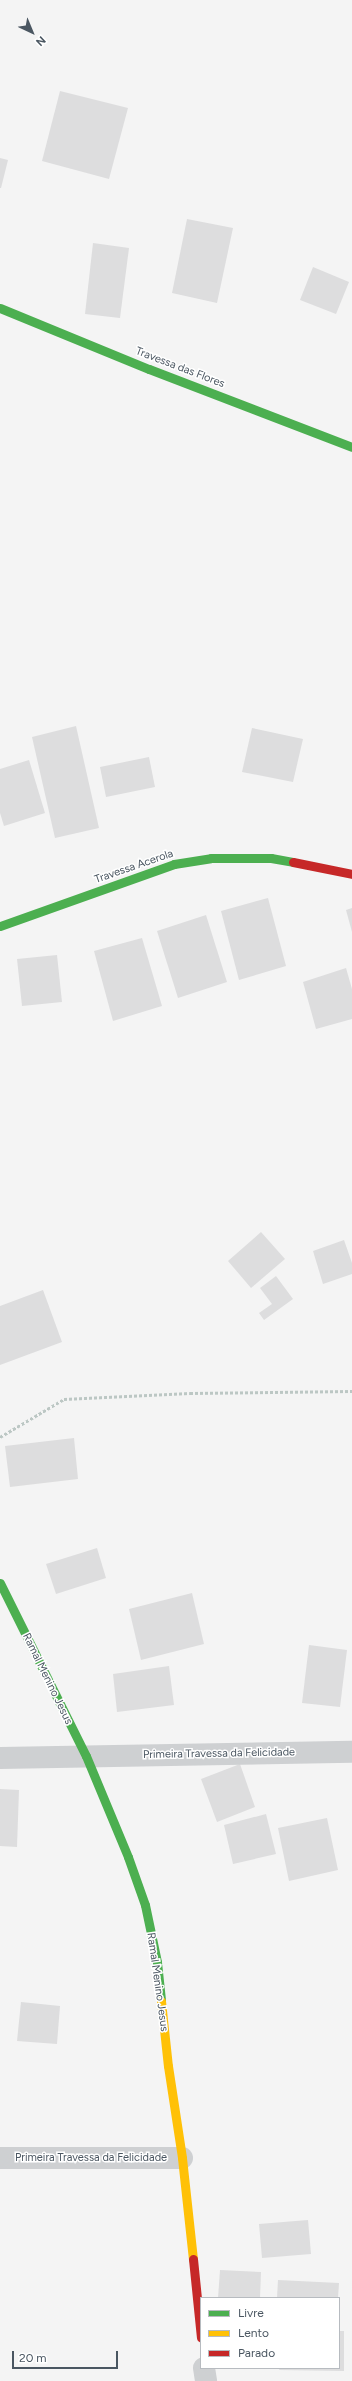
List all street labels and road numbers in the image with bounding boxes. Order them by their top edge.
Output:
street label: Travessa das Flores [134,345,226,391]
street label: Travessa Acerola [93,847,175,887]
street label: Ramal Menino Jesus [19,1631,75,1727]
street label: Primeira Travessa da Felicidade [143,1746,295,1762]
street label: Ramal Menino Jesus [144,1932,170,2032]
street label: Primeira Travessa da Felicidade [15,2151,167,2165]

